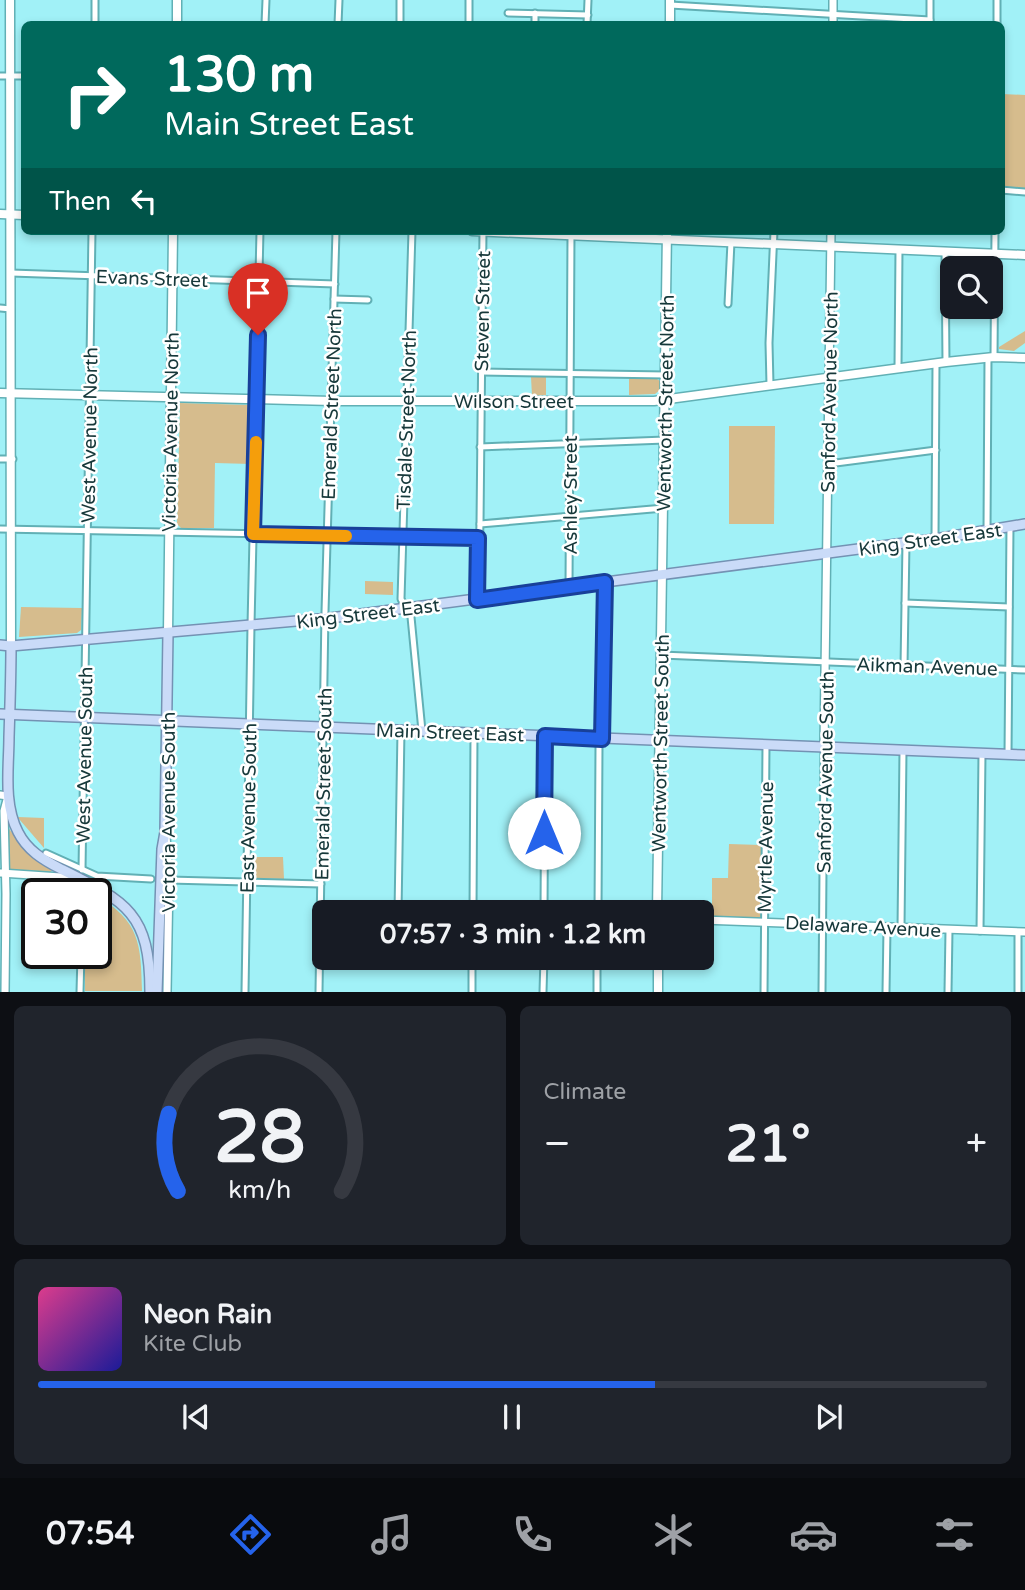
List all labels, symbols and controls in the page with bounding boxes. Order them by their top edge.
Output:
text: 130 m [164,46,314,105]
icon: right [49,49,140,140]
text: Main Street East [164,106,414,144]
icon: left [125,182,163,220]
text: Then [49,186,111,217]
street label: Steven Street [471,251,495,371]
map controls [940,256,1003,319]
button: search [940,256,1003,319]
pin [228,263,288,335]
street label: Evans Street [95,266,209,292]
icon: arrive [239,274,277,312]
street label: Sanford Avenue North [817,291,843,493]
street label: Wentworth Street North [653,294,679,512]
street label: Emerald Street North [318,308,346,500]
street label: Tisdale Street North [393,330,421,510]
street label: Victoria Avenue North [158,332,184,532]
street label: West Avenue North [77,347,103,523]
street label: Wilson Street [454,391,574,413]
street label: Ashley Street [560,435,582,555]
street label: King Street East [857,519,1003,561]
street label: King Street East [295,594,441,634]
street label: Wentworth Street South [648,634,674,852]
street label: Aikman Avenue [856,654,998,680]
street label: West Avenue South [72,666,98,844]
street label: Sanford Avenue South [813,671,839,873]
street label: Emerald Street South [311,687,337,881]
street label: Victoria Avenue South [158,712,180,912]
street label: Main Street East [375,719,525,747]
street label: East Avenue South [237,723,261,893]
street label: Myrtle Avenue [754,781,778,913]
position arrow [507,796,581,870]
speed limit sign: 30 [21,878,112,969]
street label: Delaware Avenue [784,912,942,942]
text: 07:57 · 3 min · 1.2 km [380,919,646,950]
text: Climate [544,1078,626,1106]
text: 28 [214,1095,305,1183]
text: 21° [726,1113,811,1176]
text: − [544,1121,571,1167]
text: + [966,1121,987,1167]
text: km/h [228,1175,291,1205]
text: Neon Rain [143,1299,272,1330]
text: Kite Club [143,1330,242,1358]
icon: previous [177,1398,215,1436]
icon: pause [493,1398,531,1436]
icon: next [810,1398,848,1436]
icon: directions [226,1510,275,1559]
icon: music [367,1510,416,1559]
icon: phone [508,1510,557,1559]
icon: climate [649,1510,698,1559]
icon: car [789,1510,838,1559]
icon: filters [930,1510,979,1559]
text: 07:54 [46,1515,135,1553]

